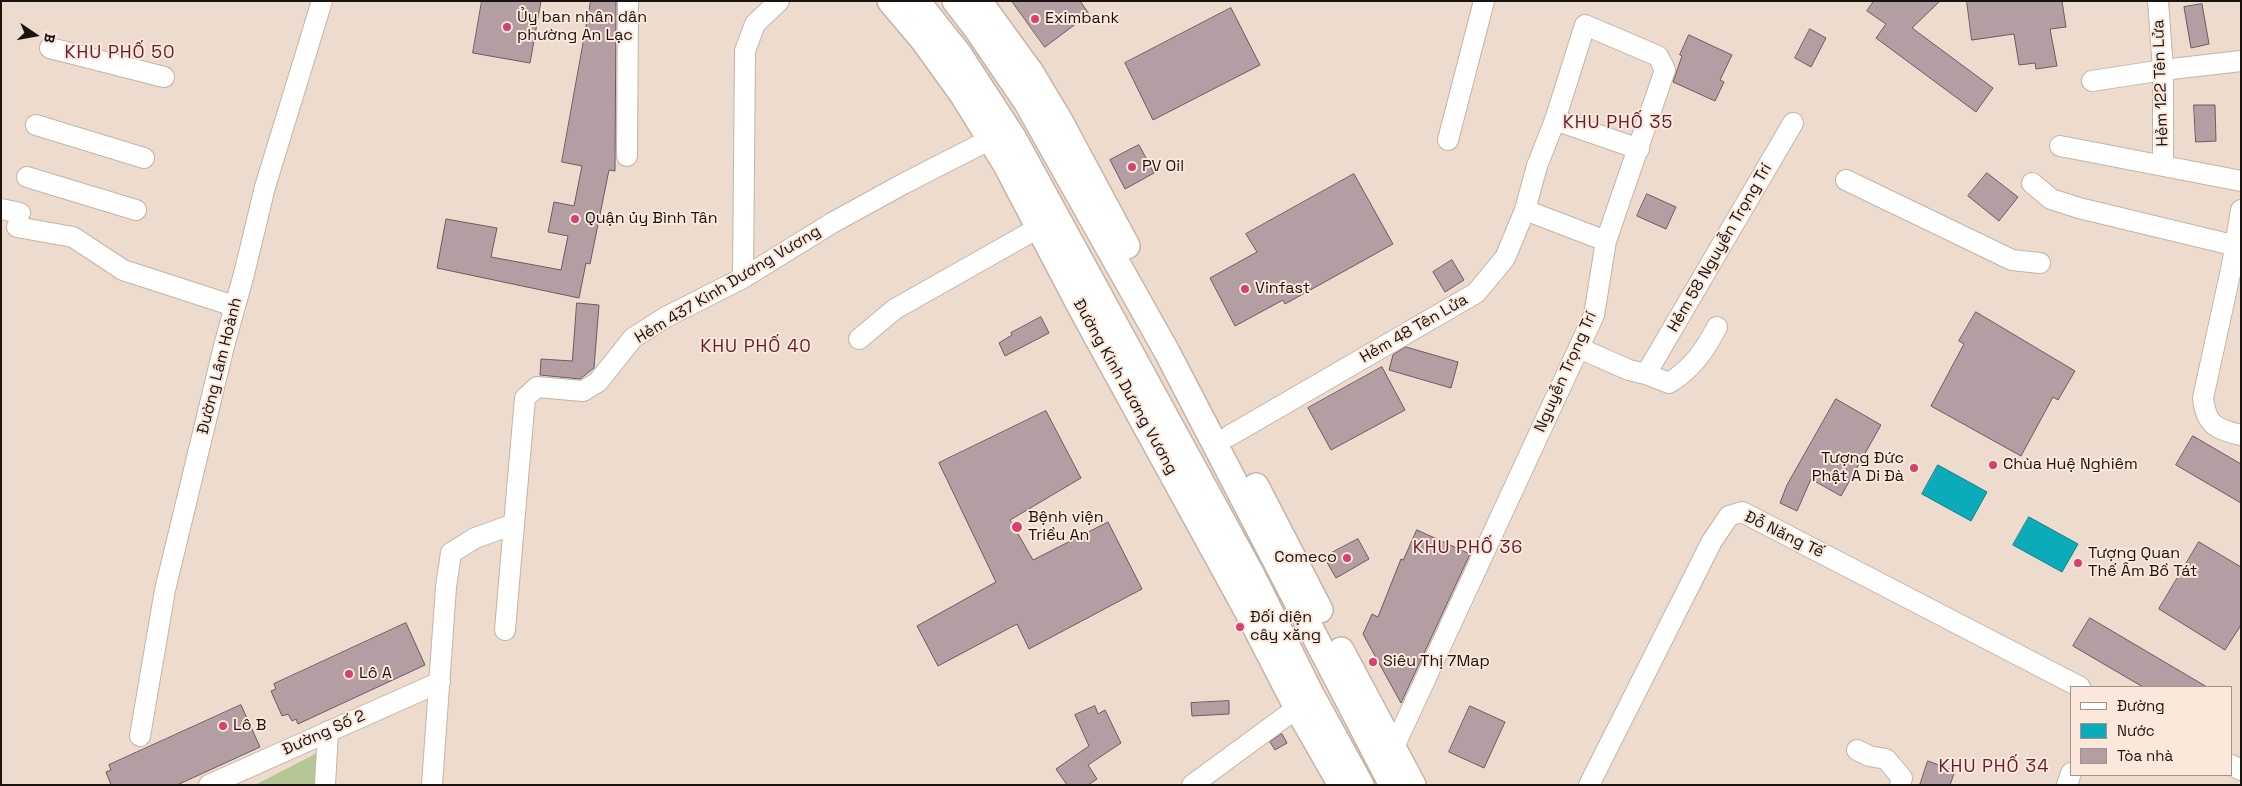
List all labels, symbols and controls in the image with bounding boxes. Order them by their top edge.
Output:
place label: Ủy ban nhân dân phường An Lạc [517,8,647,46]
place label: Eximbank [1045,9,1119,29]
north arrow [10,10,60,60]
marker: Eximbank [1029,13,1041,25]
street label: Hẻm 122 Tên Lửa [2149,19,2173,147]
marker: Ủy ban nhân dân phường An Lạc [501,21,513,33]
text: B [40,32,59,45]
district label: KHU PHỐ 50 [63,42,177,64]
district label: KHU PHỐ 35 [1562,112,1674,134]
place label: PV Oil [1142,157,1184,177]
street label: Hẻm 58 Nguyễn Trọng Trí [1664,160,1776,336]
marker: PV Oil [1126,161,1138,173]
place label: Quận ủy Bình Tân [585,209,718,229]
marker: Quận ủy Bình Tân [569,213,581,225]
street label: Hẻm 437 Kinh Dương Vương [632,222,824,348]
place label: Vinfast [1255,279,1310,299]
marker: Vinfast [1239,283,1251,295]
street label: Hẻm 48 Tên Lửa [1357,290,1471,368]
street label: Đường Lâm Hoành [194,296,246,436]
street label: Đường Kinh Dương Vương [1069,296,1181,478]
street label: Nguyễn Trọng Trí [1531,309,1601,435]
district label: KHU PHỐ 40 [699,336,813,358]
place label: Tượng Đức Phật A Di Đà [1812,449,1904,487]
place label: Chùa Huệ Nghiêm [2003,455,2138,475]
marker: Chùa Huệ Nghiêm [1987,459,1999,471]
marker: Tượng Đức Phật A Di Đà [1908,462,1920,474]
place label: Bệnh viện Triều An [1028,508,1104,546]
street label: Đỗ Năng Tế [1741,508,1827,562]
marker: Bệnh viện Triều An [1010,520,1024,534]
district label: KHU PHỐ 36 [1411,537,1525,559]
place label: Tượng Quan Thế Âm Bồ Tát [2088,544,2197,582]
place label: Comeco [1274,548,1337,568]
marker: Comeco [1341,552,1353,564]
marker: Tượng Quan Thế Âm Bồ Tát [2072,557,2084,569]
place label: Đối diện cây xăng [1250,608,1321,646]
marker: Đối diện cây xăng [1234,621,1246,633]
place label: Siêu Thị 7Map [1383,652,1490,672]
marker: Siêu Thị 7Map [1367,656,1379,668]
place label: Lô A [359,664,392,684]
marker: Lô A [343,668,355,680]
legend [2070,686,2232,776]
text: Đường [2117,696,2165,715]
street label: Đường Số 2 [280,706,368,760]
place label: Lô B [233,716,266,736]
marker: Lô B [217,720,229,732]
text: Nước [2117,721,2155,740]
text: Tòa nhà [2117,746,2173,765]
district label: KHU PHỐ 34 [1937,756,2051,778]

